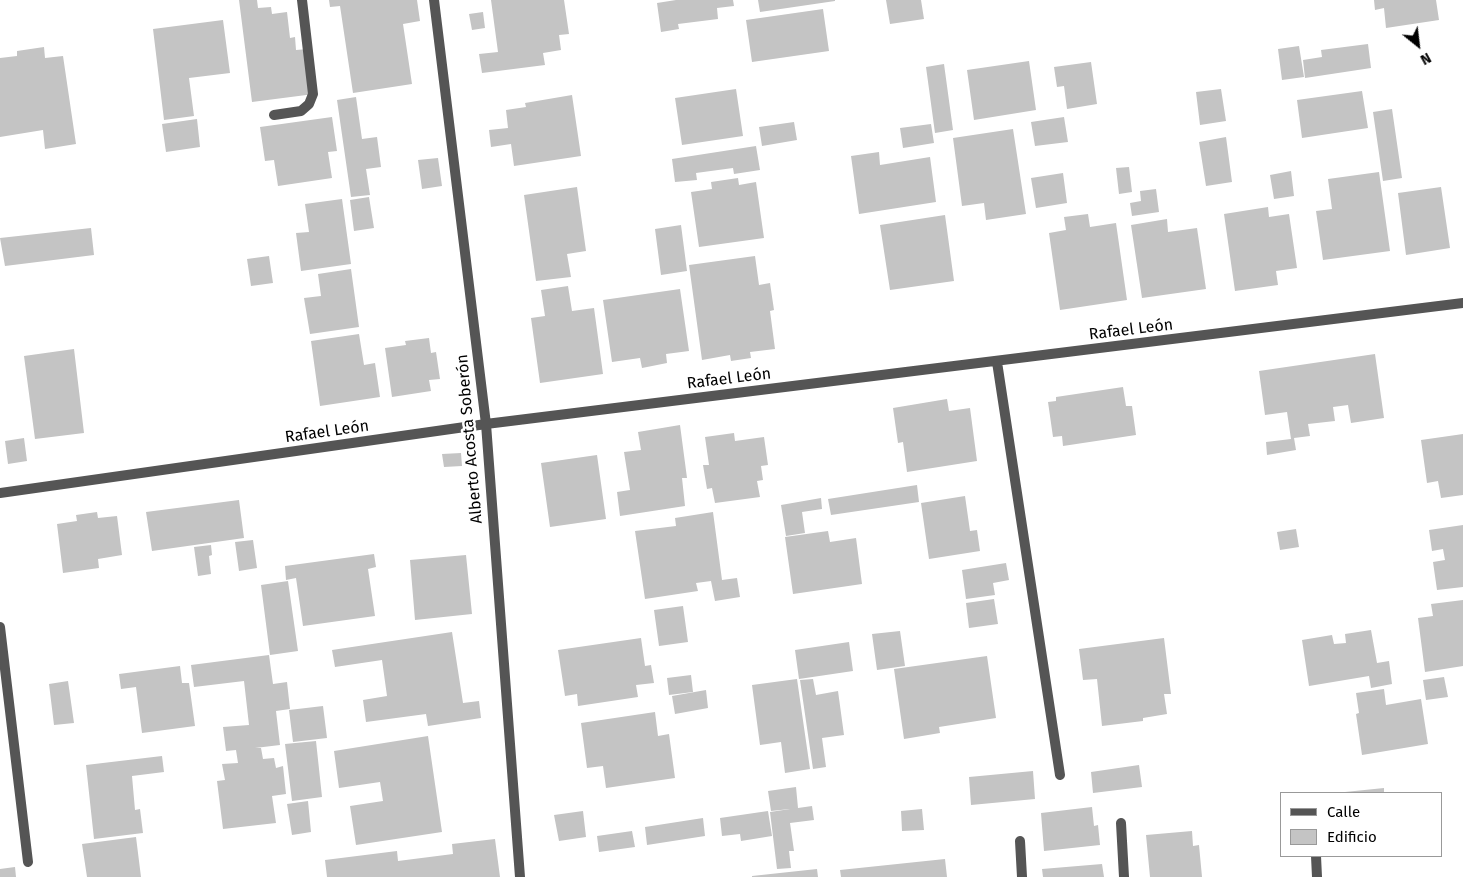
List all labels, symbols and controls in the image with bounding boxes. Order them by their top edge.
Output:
north arrow [1393,20,1443,70]
text: N [1417,49,1434,68]
street label: Rafael León [1088,315,1174,345]
street label: Alberto Acosta Soberón [453,353,487,525]
street label: Rafael León [686,364,772,394]
street label: Rafael León [284,417,370,447]
legend [1280,792,1443,857]
text: Calle [1327,803,1360,821]
text: Edificio [1327,828,1377,846]

